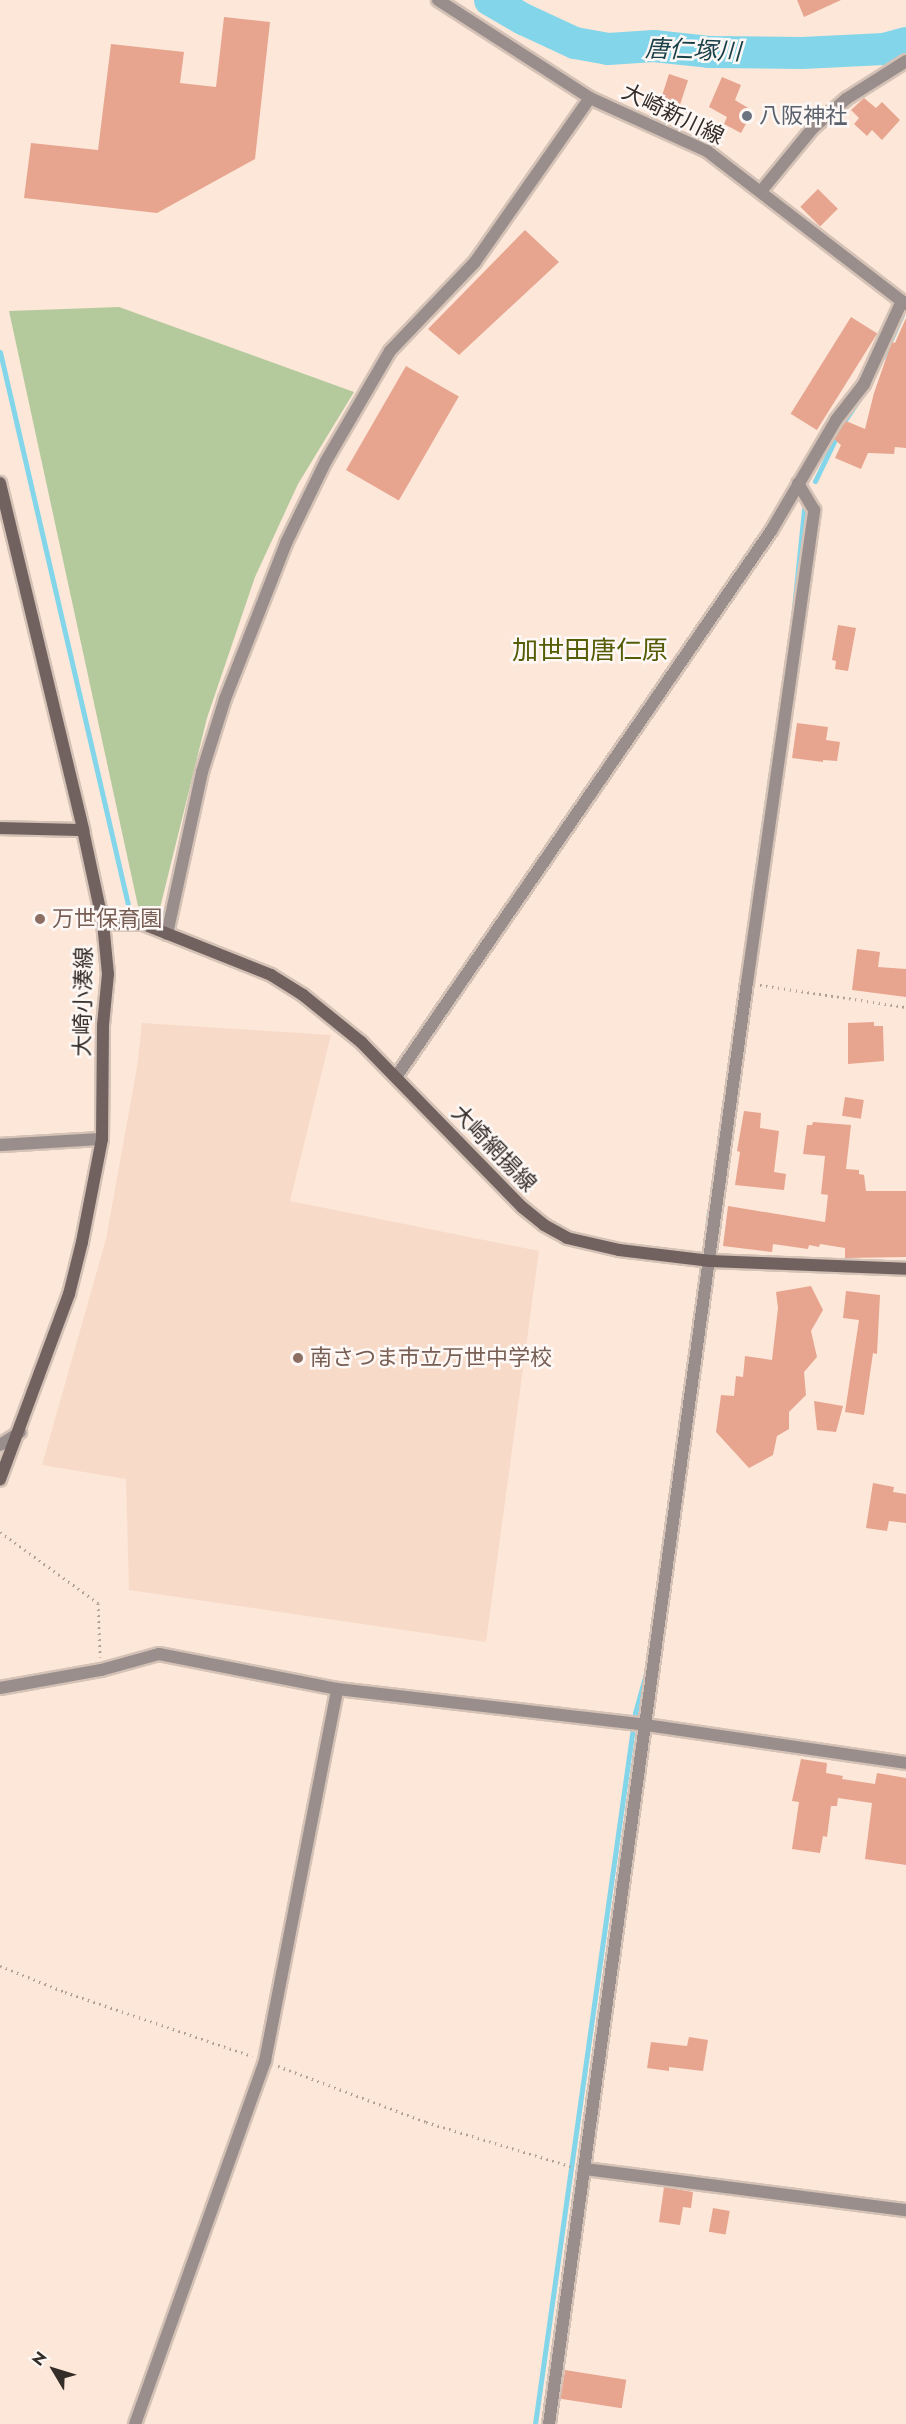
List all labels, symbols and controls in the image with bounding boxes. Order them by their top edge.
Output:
water label: 唐仁塚川 [645,34,741,66]
street label: 大崎新川線 [618,78,728,150]
place label: 八阪神社 [759,103,847,129]
marker: 八阪神社 [740,109,754,123]
district label: 加世田唐仁原 [512,635,668,667]
place label: 万世保育園 [52,906,162,932]
marker: 万世保育園 [33,912,47,926]
street label: 大崎小湊線 [69,947,97,1057]
street label: 大崎網揚線 [446,1099,542,1197]
place label: 南さつま市立万世中学校 [310,1345,552,1371]
marker: 南さつま市立万世中学校 [291,1351,305,1365]
north arrow [24,2340,84,2400]
text: N [26,2347,52,2371]

